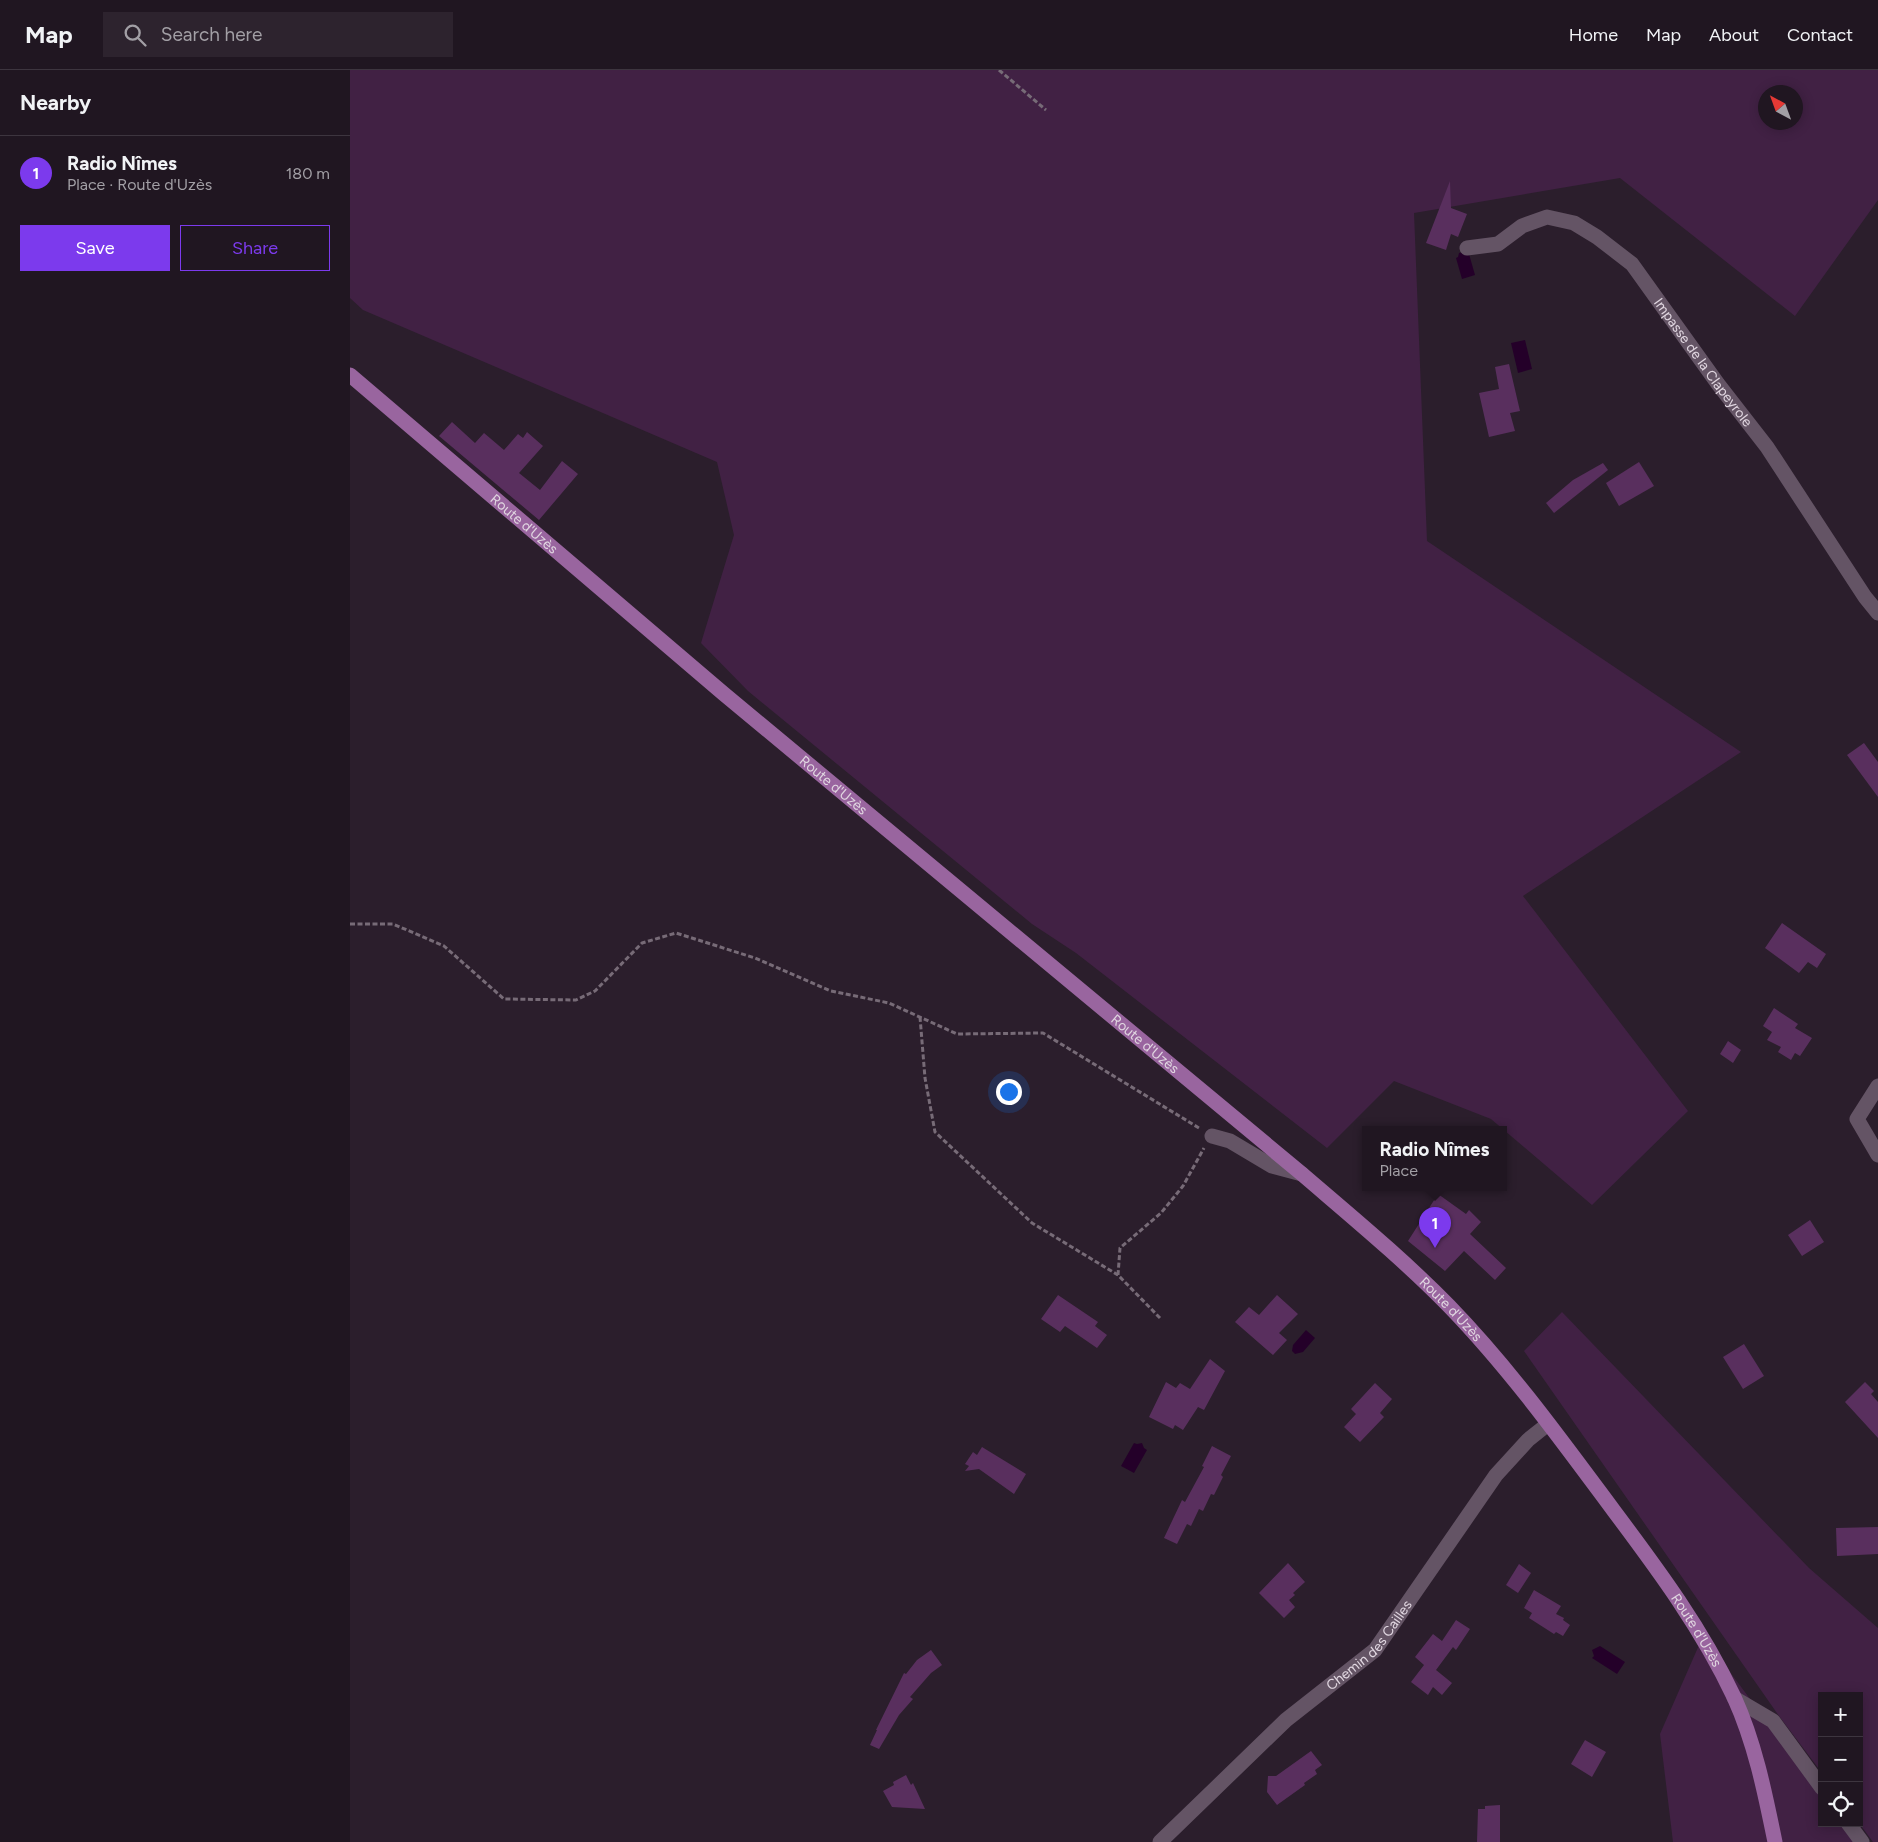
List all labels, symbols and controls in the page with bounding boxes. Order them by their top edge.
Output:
search box [103,12,453,57]
text: Map [25,20,73,49]
icon: search [121,21,149,49]
text: Search here [161,23,262,46]
text: Home [1569,24,1618,46]
text: Map [1646,24,1681,46]
text: About [1709,24,1759,46]
text: Contact [1787,24,1853,46]
north arrow [1758,85,1803,130]
text: Nearby [20,90,91,115]
text: Radio Nîmes [67,152,177,175]
text: 1 [33,164,39,183]
text: 180 m [286,164,330,183]
text: Place · Route d'Uzès [67,175,212,194]
button: Save [20,225,170,271]
button: Share [180,225,330,271]
street label: Impasse de la Clapeyrole [1650,295,1756,430]
street label: Route d'Uzès [487,491,561,557]
street label: Route d'Uzès [796,752,871,818]
street label: Route d'Uzès [1107,1011,1182,1077]
your location [996,1079,1022,1105]
popup [1362,1126,1507,1191]
text: Radio Nîmes [1380,1138,1489,1161]
text: Place [1380,1161,1418,1180]
pin: 1 [1419,1207,1451,1248]
street label: Route d'Uzès [1416,1274,1486,1345]
street label: Route d'Uzès [1667,1590,1725,1670]
street label: Chemin des Cailles [1323,1597,1416,1694]
map controls [1818,1692,1863,1827]
button: + [1818,1692,1863,1737]
button: − [1818,1737,1863,1782]
button: locate [1818,1782,1863,1827]

